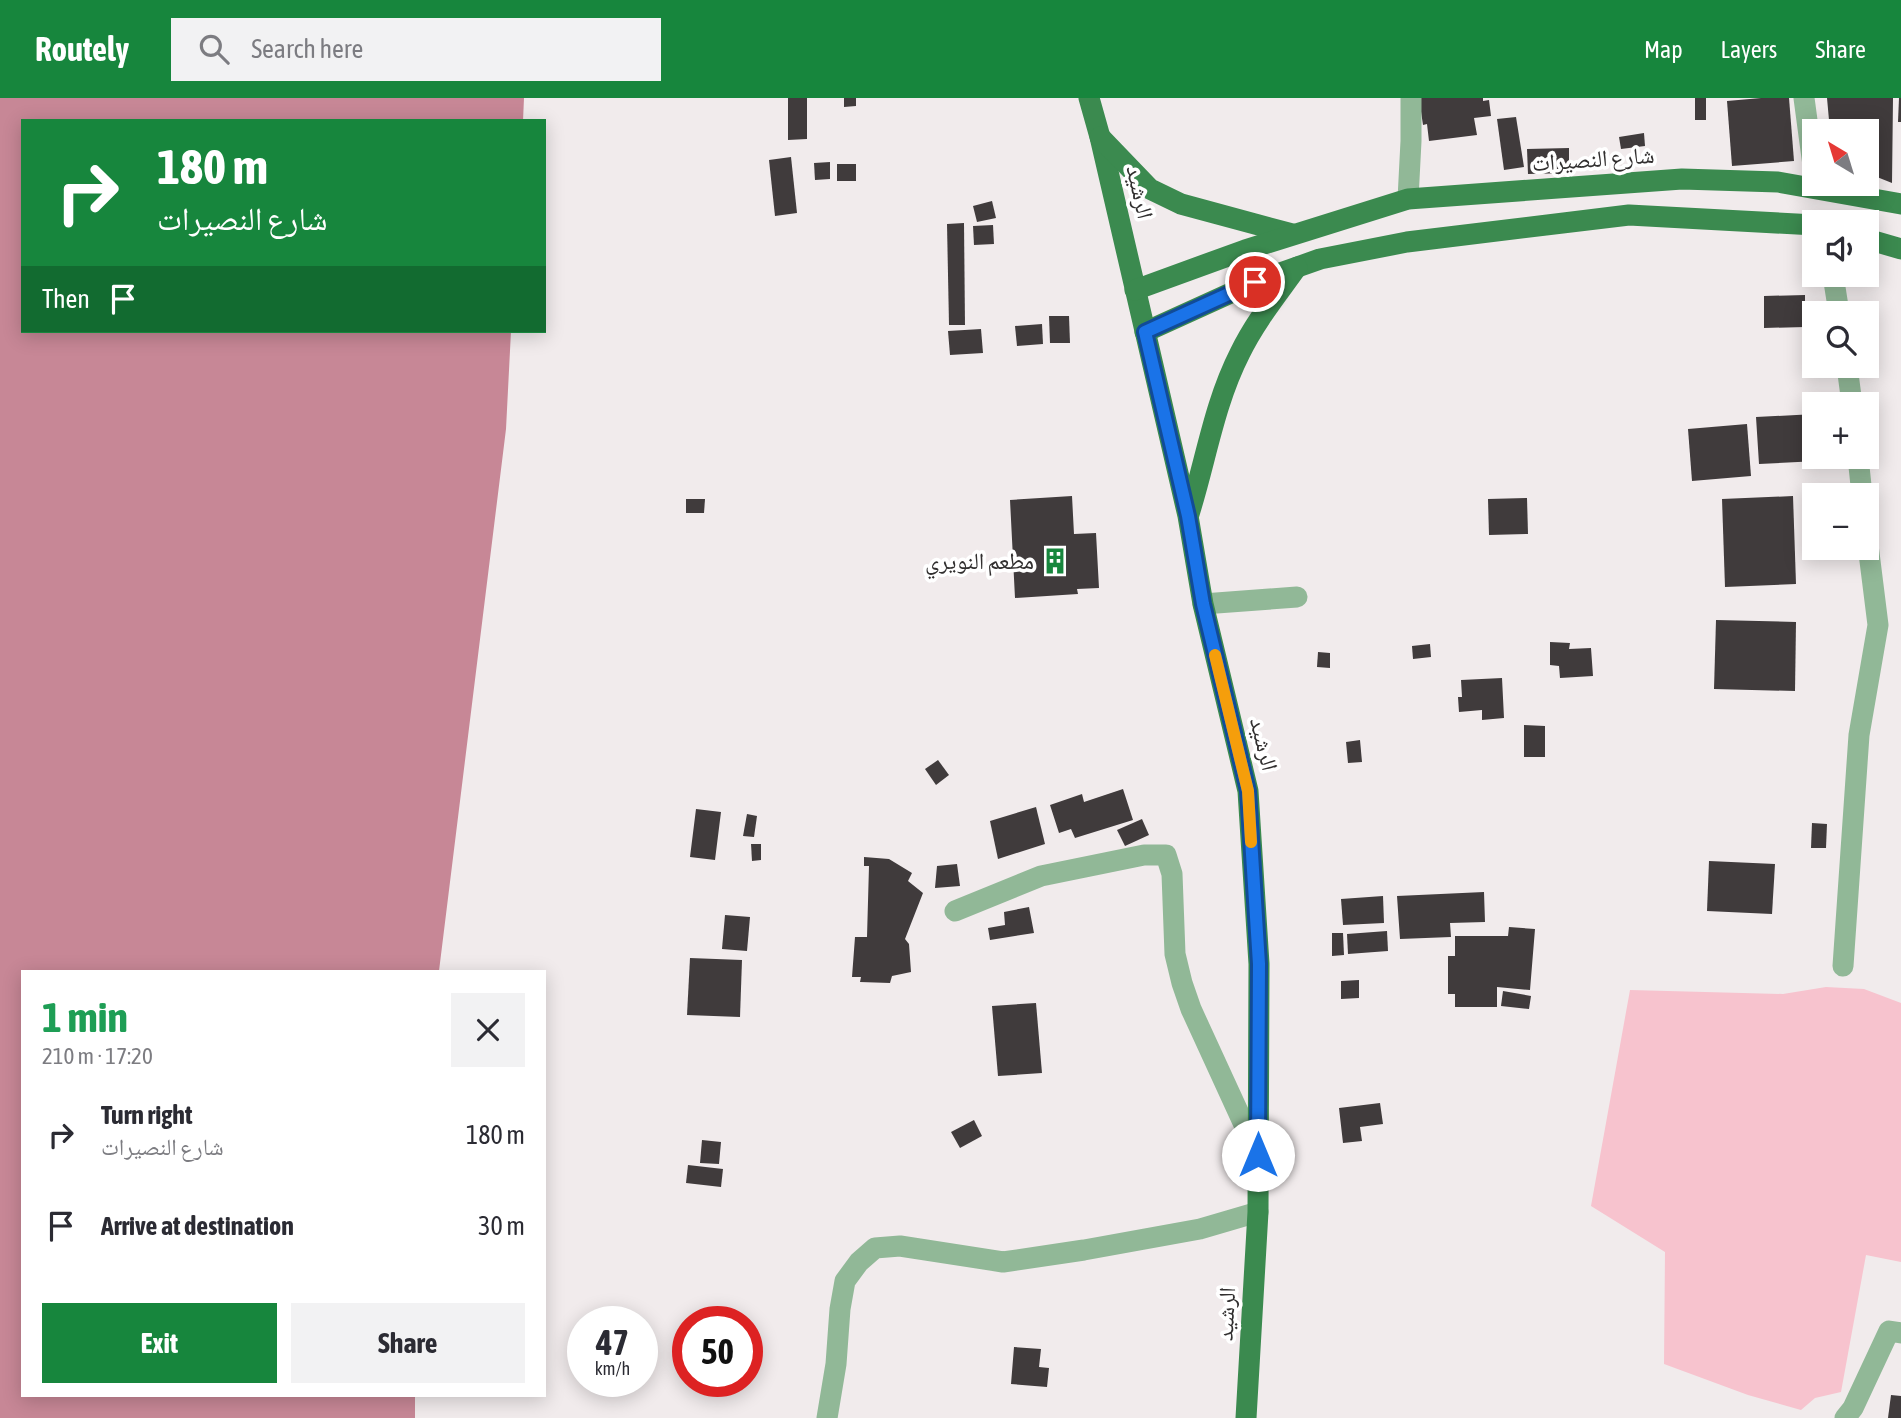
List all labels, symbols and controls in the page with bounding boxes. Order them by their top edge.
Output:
search box [171,18,661,81]
text: Routely [35,30,129,68]
icon: search [195,30,233,68]
text: Search here [251,34,363,64]
text: Map [1644,36,1683,63]
text: Layers [1721,36,1777,63]
text: Share [1815,36,1866,63]
north arrow [1802,119,1880,196]
map controls [1802,119,1879,560]
text: 180 m [157,138,268,194]
street label: شارع النصيرات [1531,142,1655,178]
icon: right [42,147,133,238]
street label: الرشيد [1121,163,1159,221]
text: شارع النصيرات [157,200,328,237]
button: sound [1802,210,1879,287]
pin [1225,252,1285,312]
icon: arrive [1236,263,1274,301]
icon: arrive [104,280,142,318]
text: Then [42,284,90,314]
button: search [1802,301,1879,378]
button: + [1802,392,1879,469]
button: − [1802,483,1879,560]
building icon: مطعم النويري [1040,546,1070,576]
place label: مطعم النويري [925,548,1034,580]
street label: الرشيد [1244,715,1283,773]
text: 1 min [42,993,128,1041]
button: close [451,993,525,1067]
text: 210 m · 17:20 [42,1043,153,1069]
text: Turn right [101,1100,192,1130]
icon: right [42,1116,80,1154]
position arrow [1221,1118,1295,1192]
text: 180 m [466,1120,525,1150]
text: شارع النصيرات [101,1134,224,1160]
icon: arrive [42,1207,80,1245]
text: Arrive at destination [101,1211,294,1241]
text: 30 m [478,1211,525,1241]
street label: الرشيد [1212,1286,1241,1342]
button: Exit [42,1303,277,1383]
button: Share [291,1303,525,1383]
speed limit sign: 50 [672,1306,763,1397]
text: 47 [596,1322,629,1362]
text: km/h [595,1358,630,1379]

